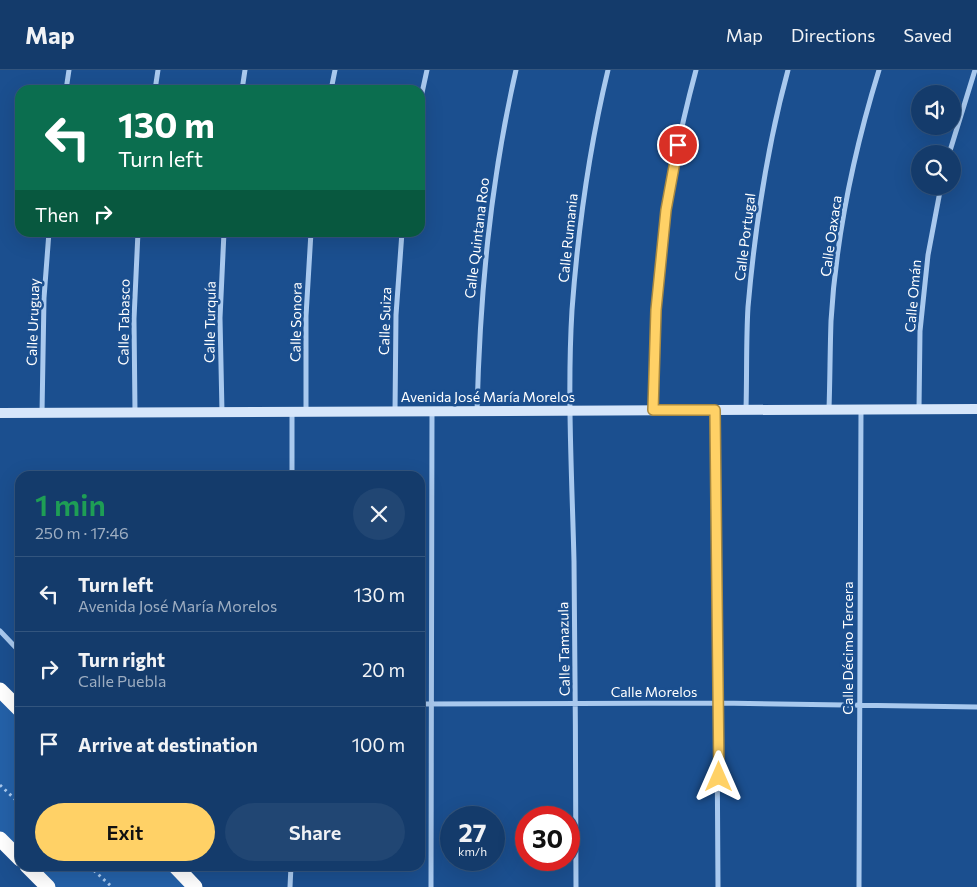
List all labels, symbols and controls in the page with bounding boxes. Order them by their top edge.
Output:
text: Map [25,20,75,49]
text: Map [726,24,763,46]
text: Directions [791,24,875,46]
text: Saved [903,24,952,46]
map controls [911,85,961,195]
button: sound [911,85,961,135]
text: 130 m [118,102,215,145]
icon: left [35,105,100,170]
pin [657,124,699,166]
icon: arrive [664,131,692,159]
text: Turn left [118,145,203,172]
button: search [911,145,961,195]
street label: Calle Quintana Roo [461,176,492,299]
street label: Calle Rumania [554,192,581,283]
street label: Calle Portugal [731,192,758,282]
street label: Calle Oaxaca [816,194,845,278]
icon: right [89,200,117,228]
text: Then [35,203,79,226]
street label: Calle Omán [901,259,924,333]
street label: Calle Uruguay [22,278,43,366]
street label: Calle Tabasco [114,279,133,365]
street label: Calle Turquía [200,281,219,363]
street label: Calle Sonora [286,282,305,362]
street label: Calle Suiza [375,287,394,355]
street label: Avenida José María Morelos [401,388,575,405]
text: 1 min [35,485,106,522]
button: close [353,488,405,540]
text: 250 m · 17:46 [35,523,129,542]
text: Turn left [78,573,153,596]
icon: left [35,580,63,608]
street label: Calle Décimo Tercera [839,581,856,715]
text: 130 m [353,583,405,606]
text: Avenida José María Morelos [78,596,277,615]
street label: Calle Tamazula [554,602,573,696]
text: Turn right [78,648,165,671]
icon: right [35,655,63,683]
text: 20 m [362,658,405,681]
text: Calle Puebla [78,671,166,690]
street label: Calle Morelos [611,683,697,700]
icon: arrive [35,730,63,758]
text: Arrive at destination [78,733,258,756]
text: 100 m [352,733,405,756]
position arrow [692,750,744,802]
button: Exit [35,803,215,861]
button: Share [225,803,405,861]
speed limit sign: 30 [515,806,580,871]
text: 27 [459,817,486,847]
text: km/h [458,844,487,858]

